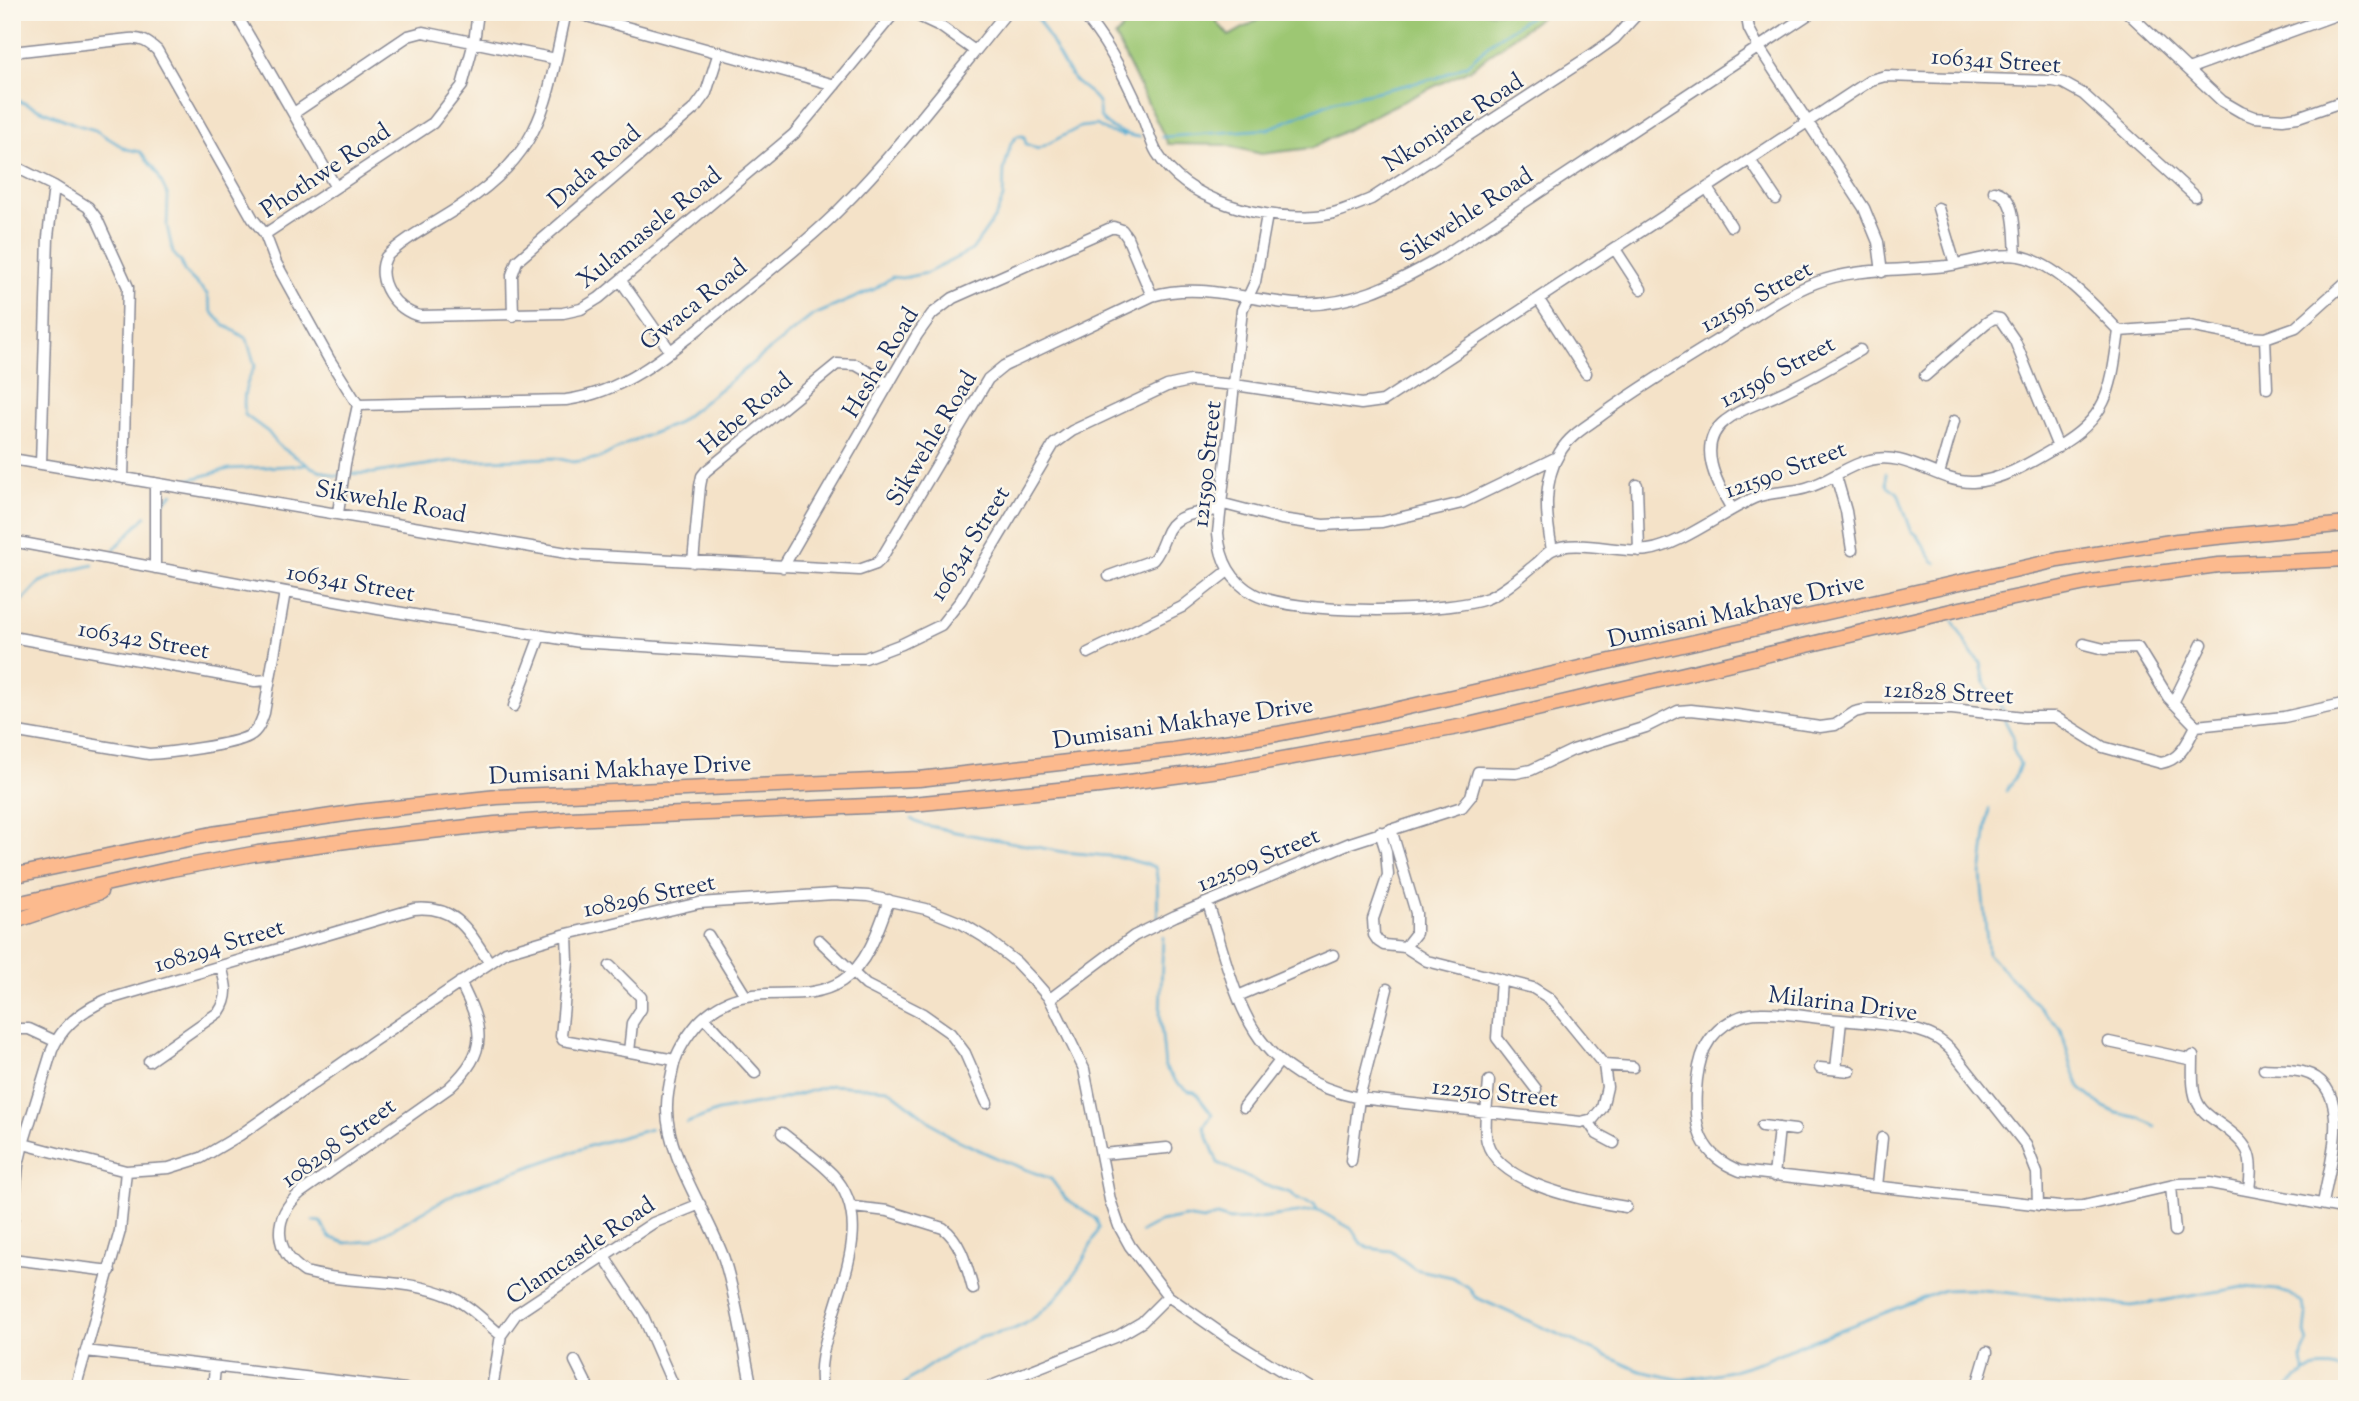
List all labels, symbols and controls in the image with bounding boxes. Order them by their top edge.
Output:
street label: 106341 Street [1930,41,2062,83]
street label: Nkonjane Road [1377,65,1531,182]
street label: Phothwe Road [254,115,398,228]
street label: Dada Road [541,117,650,218]
street label: Xulamasele Road [571,159,730,297]
street label: Sikwehle Road [1394,160,1541,272]
street label: Gwaca Road [633,251,756,359]
street label: 121595 Street [1695,253,1819,342]
street label: Heshe Road [835,301,928,425]
street label: 121596 Street [1714,328,1842,417]
street label: Sikwehle Road [879,364,987,513]
street label: Hebe Road [692,365,801,464]
street label: 121590 Street [1184,399,1232,529]
street label: 121590 Street [1720,433,1851,509]
street label: Sikwehle Road [312,473,469,533]
street label: 106341 Street [922,480,1019,608]
street label: 106341 Street [284,556,417,612]
street label: Dumisani Makhaye Drive [1605,566,1868,658]
street label: 106342 Street [75,613,212,669]
street label: 121828 Street [1883,674,2015,714]
street label: Dumisani Makhaye Drive [1051,689,1316,759]
street label: Dumisani Makhaye Drive [488,747,752,795]
street label: 122509 Street [1192,820,1325,902]
street label: 108296 Street [580,866,719,928]
street label: 108294 Street [150,911,289,983]
street label: Milarina Drive [1766,979,1919,1031]
street label: 122510 Street [1430,1070,1559,1118]
street label: 108298 Street [275,1090,404,1197]
street label: Clamcastle Road [500,1189,663,1314]

